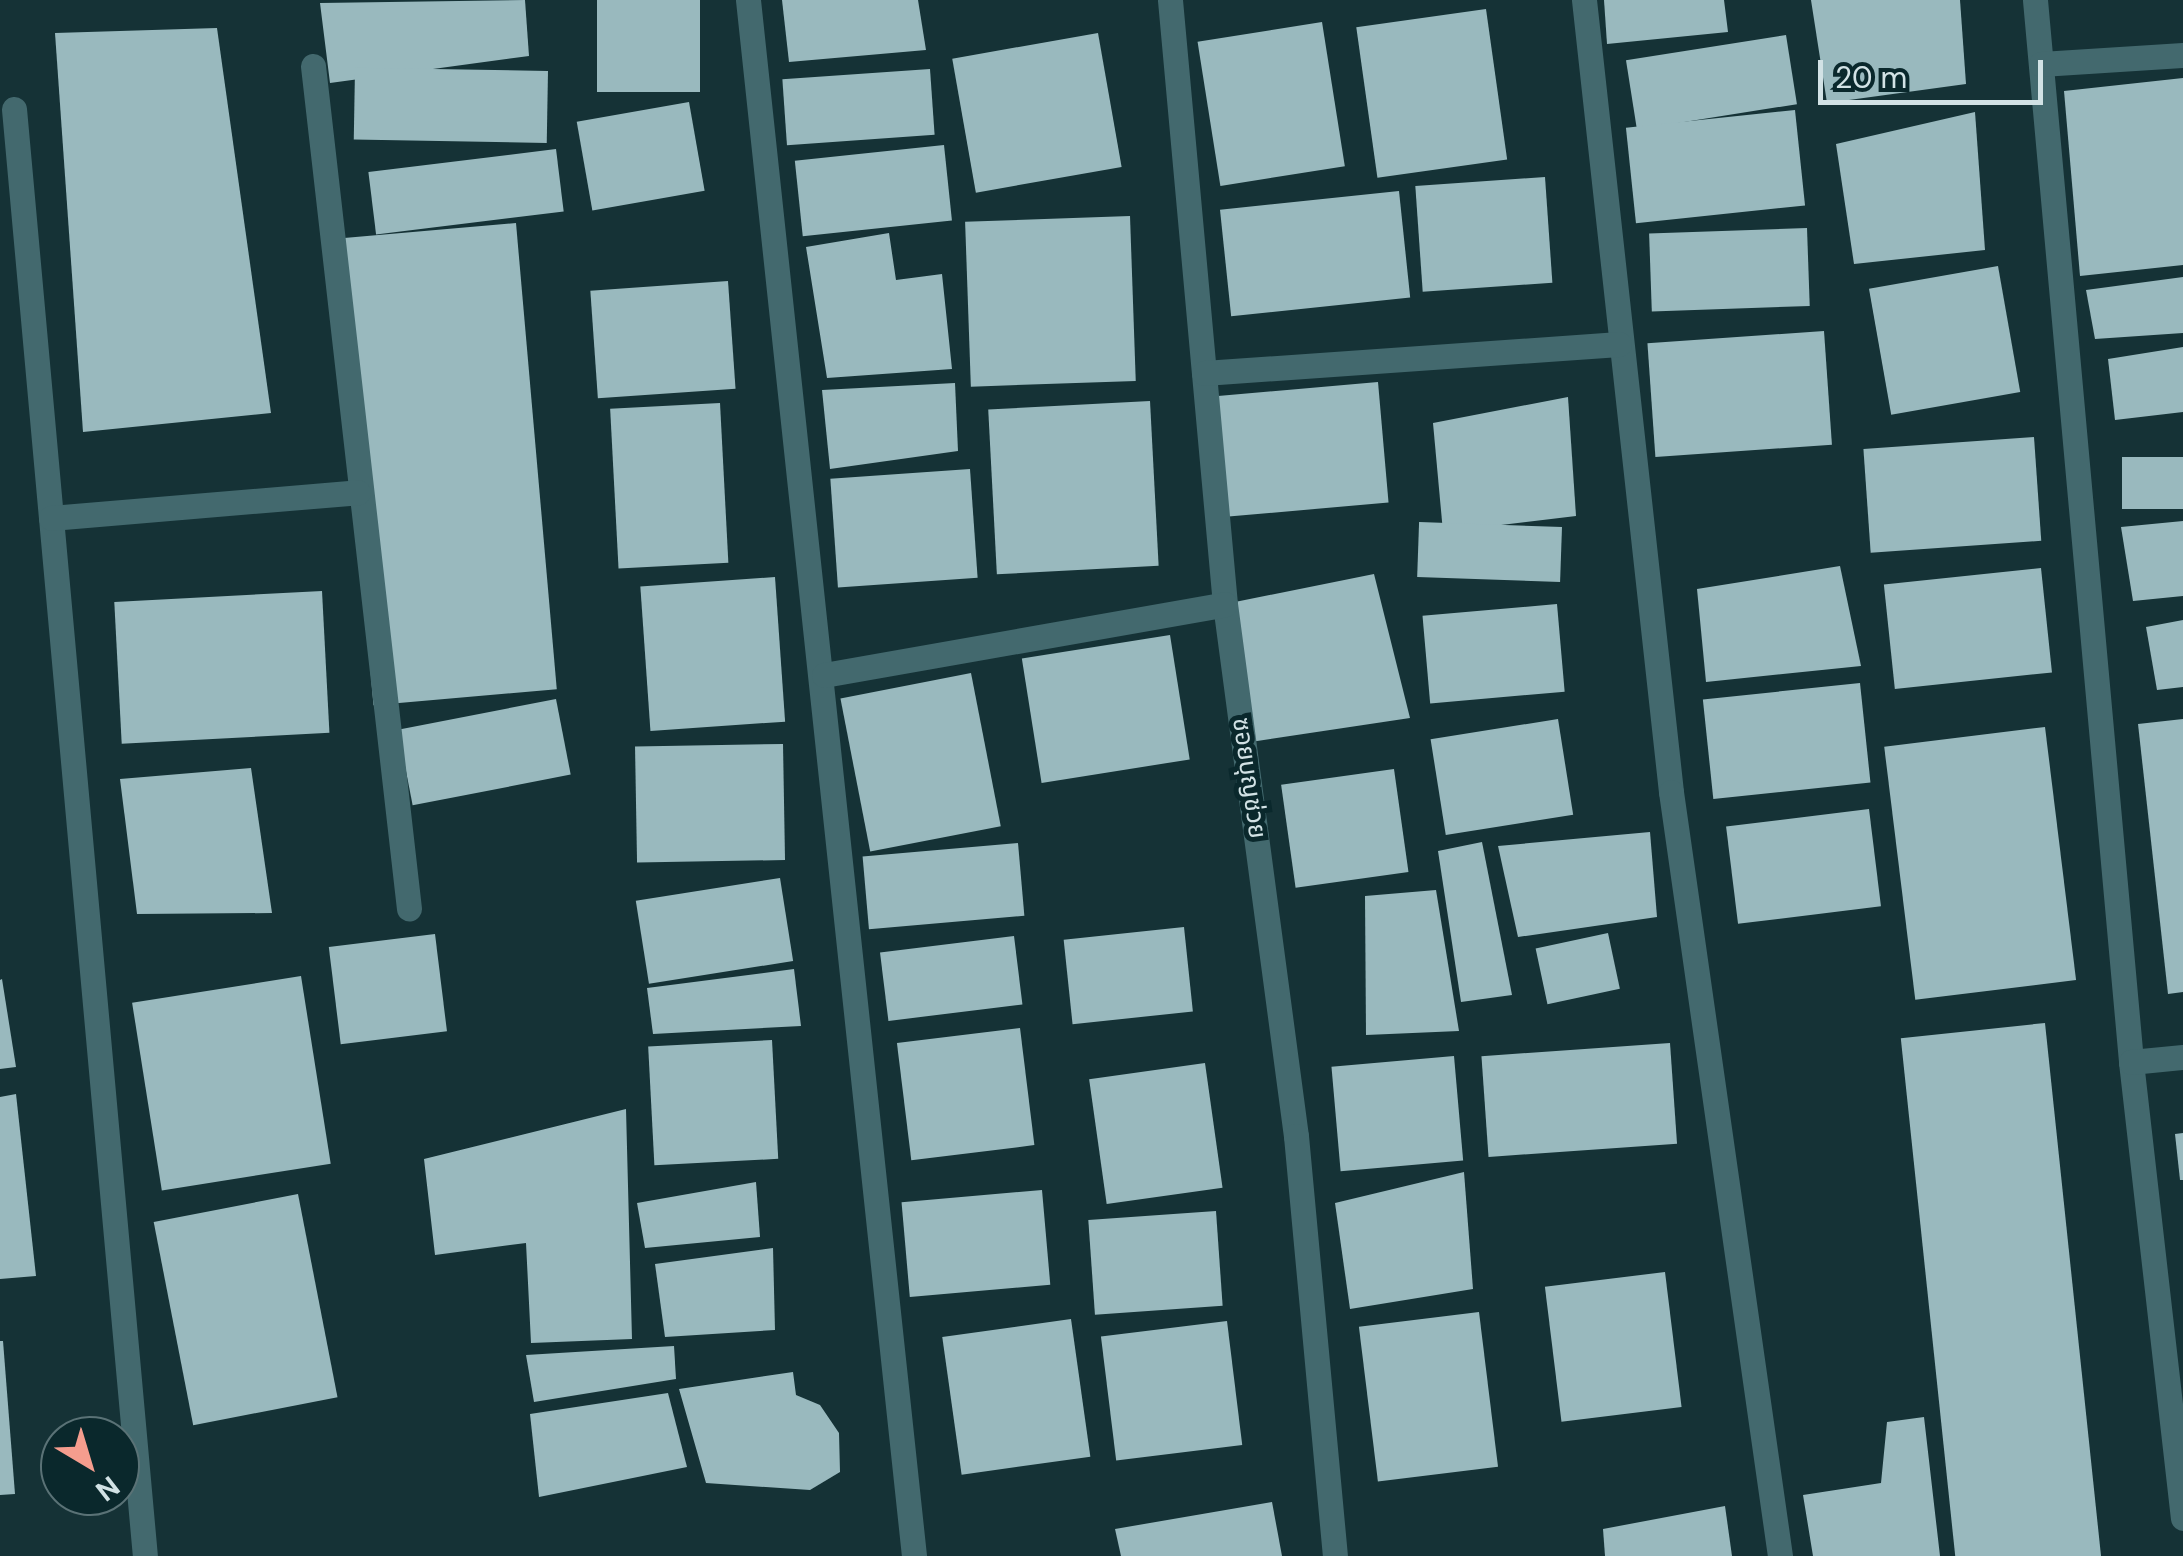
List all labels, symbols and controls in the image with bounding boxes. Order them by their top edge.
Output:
scale bar [1823,40,2048,102]
text: 20 m [1835,58,1907,97]
street label: ซอยบุญช่วย [1226,716,1272,840]
north arrow [40,1416,140,1516]
text: N [88,1468,127,1509]

